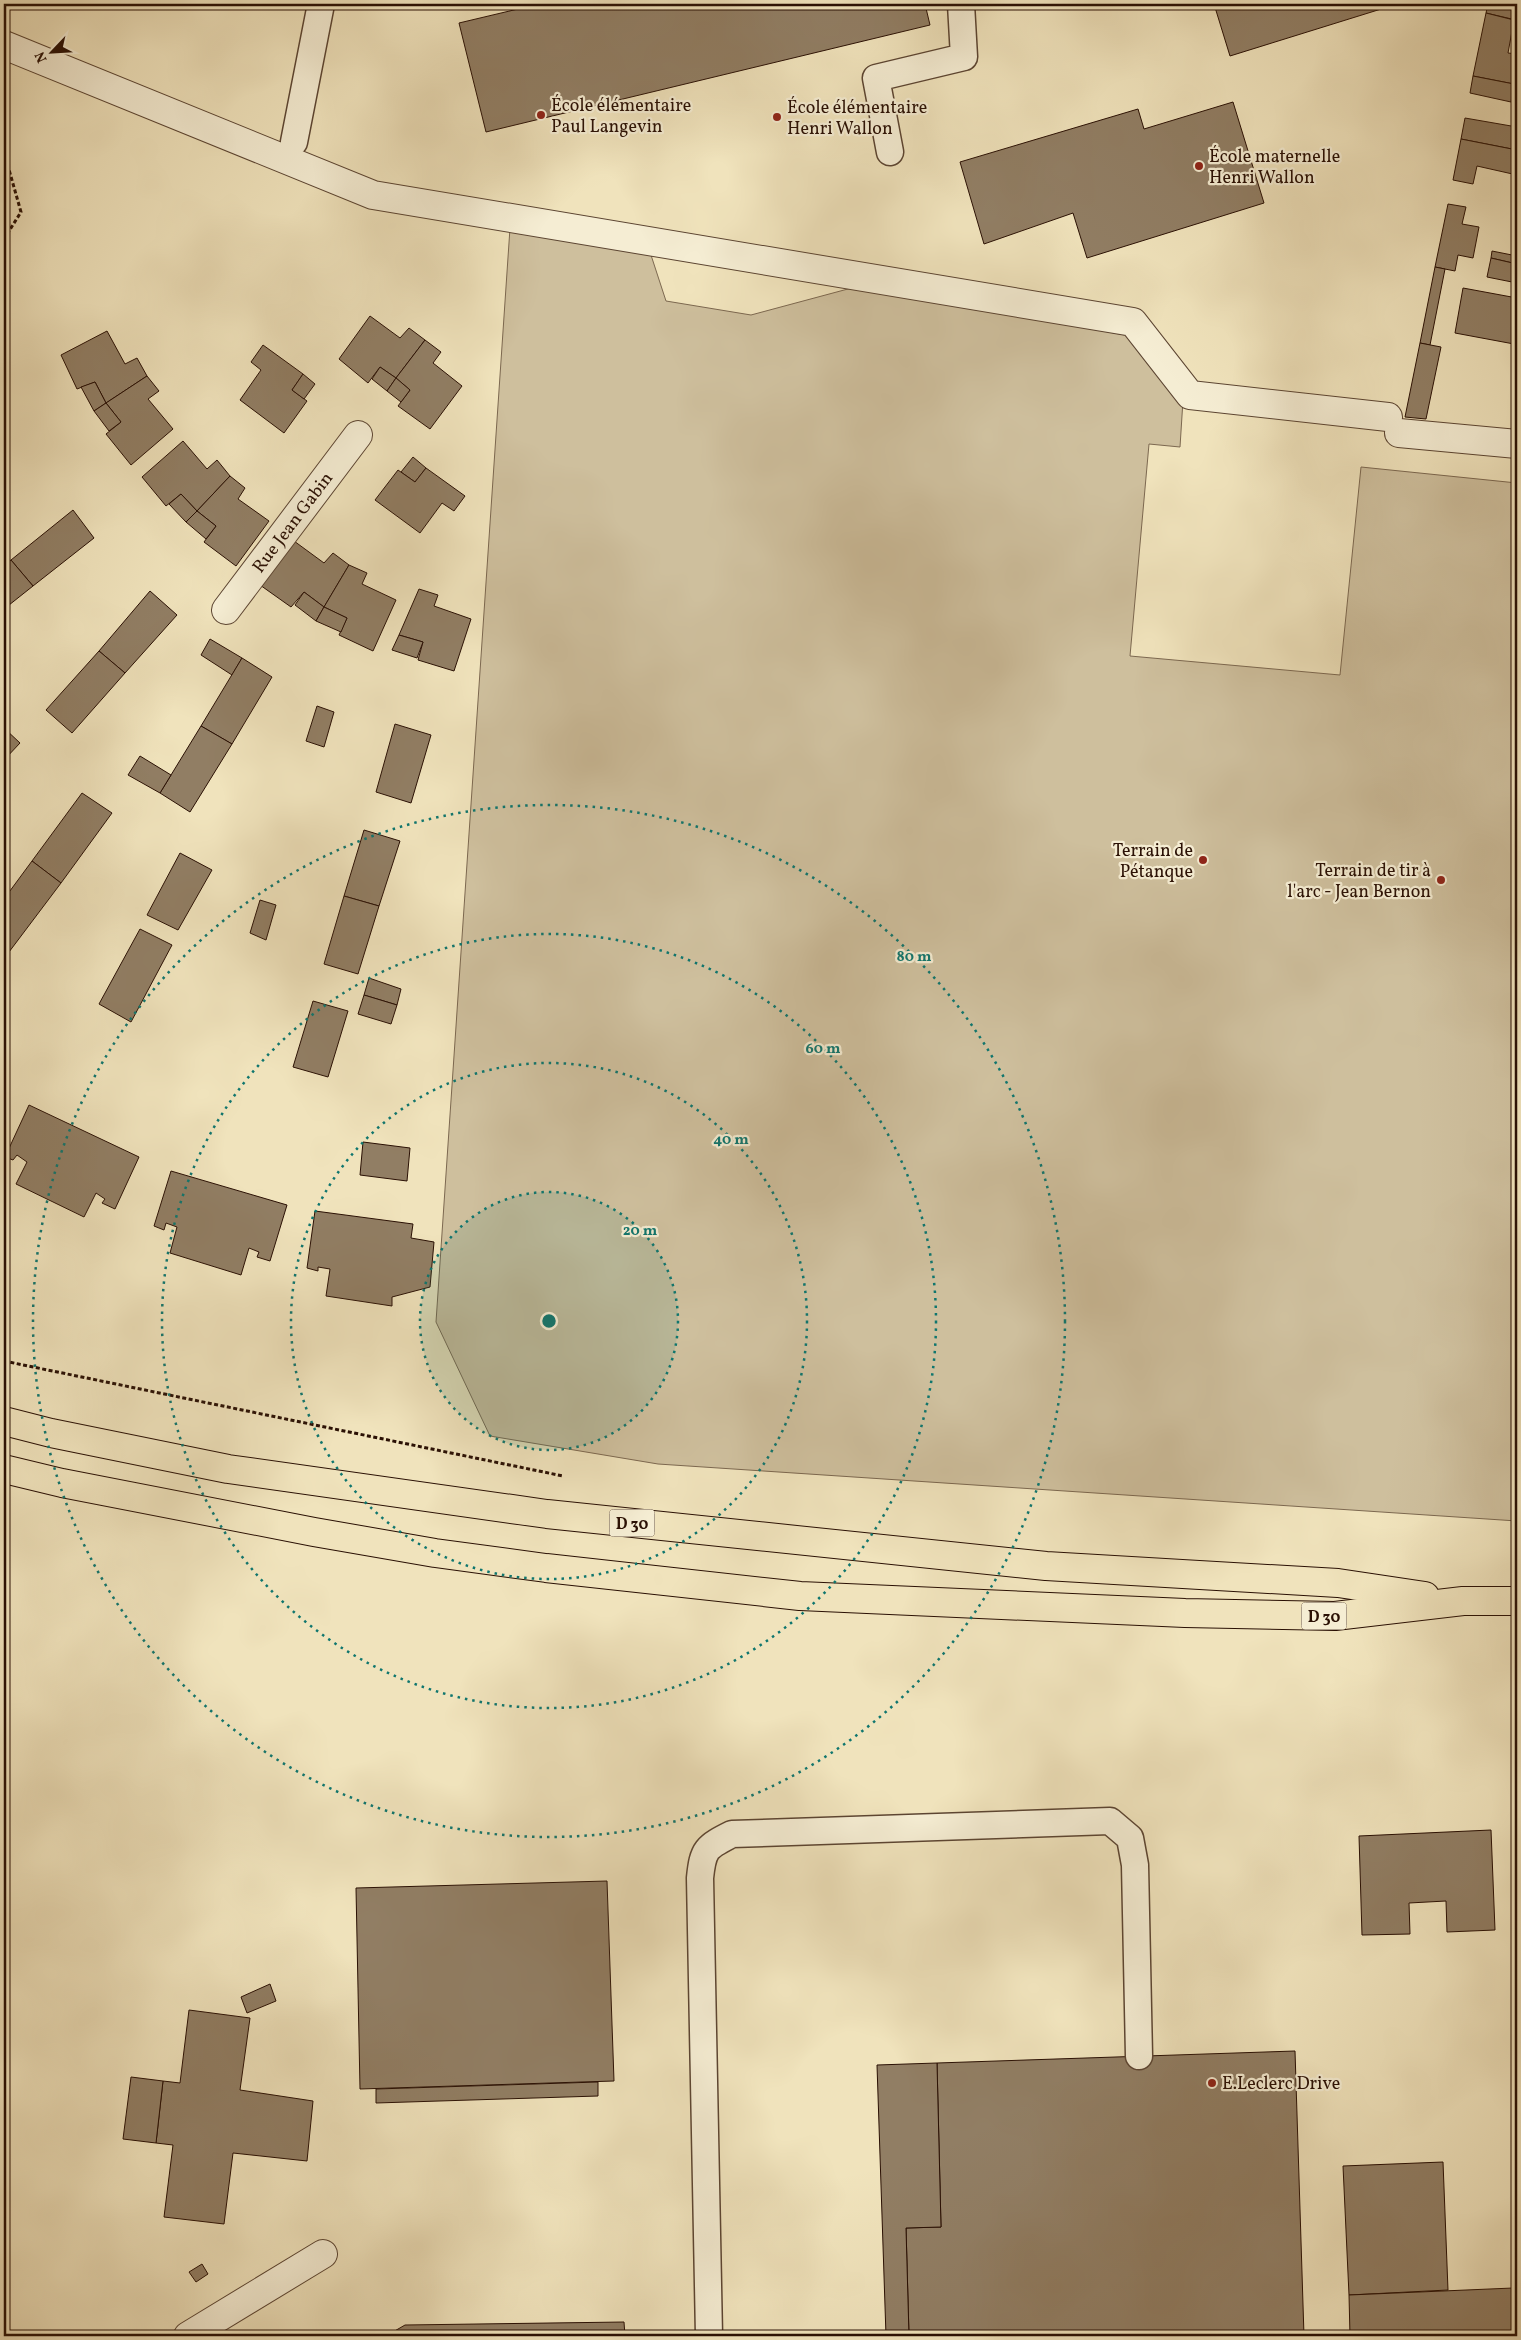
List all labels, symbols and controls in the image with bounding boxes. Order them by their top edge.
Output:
north arrow [28,28,78,78]
text: N [31,48,52,65]
place label: École élémentaire Paul Langevin [551,94,691,140]
place label: École élémentaire Henri Wallon [787,96,927,142]
marker: École élémentaire Paul Langevin [535,109,547,121]
marker: École élémentaire Henri Wallon [771,111,783,123]
place label: École maternelle Henri Wallon [1209,145,1340,191]
marker: École maternelle Henri Wallon [1193,160,1205,172]
street label: Rue Jean Gabin [247,467,340,579]
place label: Terrain de Pétanque [1113,839,1193,885]
marker: Terrain de Pétanque [1197,854,1209,866]
place label: Terrain de tir à l'arc - Jean Bernon [1287,859,1431,905]
marker: Terrain de tir à l'arc - Jean Bernon [1435,874,1447,886]
text: 80 m [897,947,932,968]
text: 60 m [806,1039,841,1060]
text: 40 m [713,1130,749,1151]
text: 20 m [623,1221,658,1242]
centre of rings [540,1312,558,1330]
road number: D 30 [610,1510,654,1536]
road number: D 30 [1302,1602,1346,1630]
place label: E.Leclerc Drive [1222,2072,1340,2097]
marker: E.Leclerc Drive [1206,2077,1218,2089]

